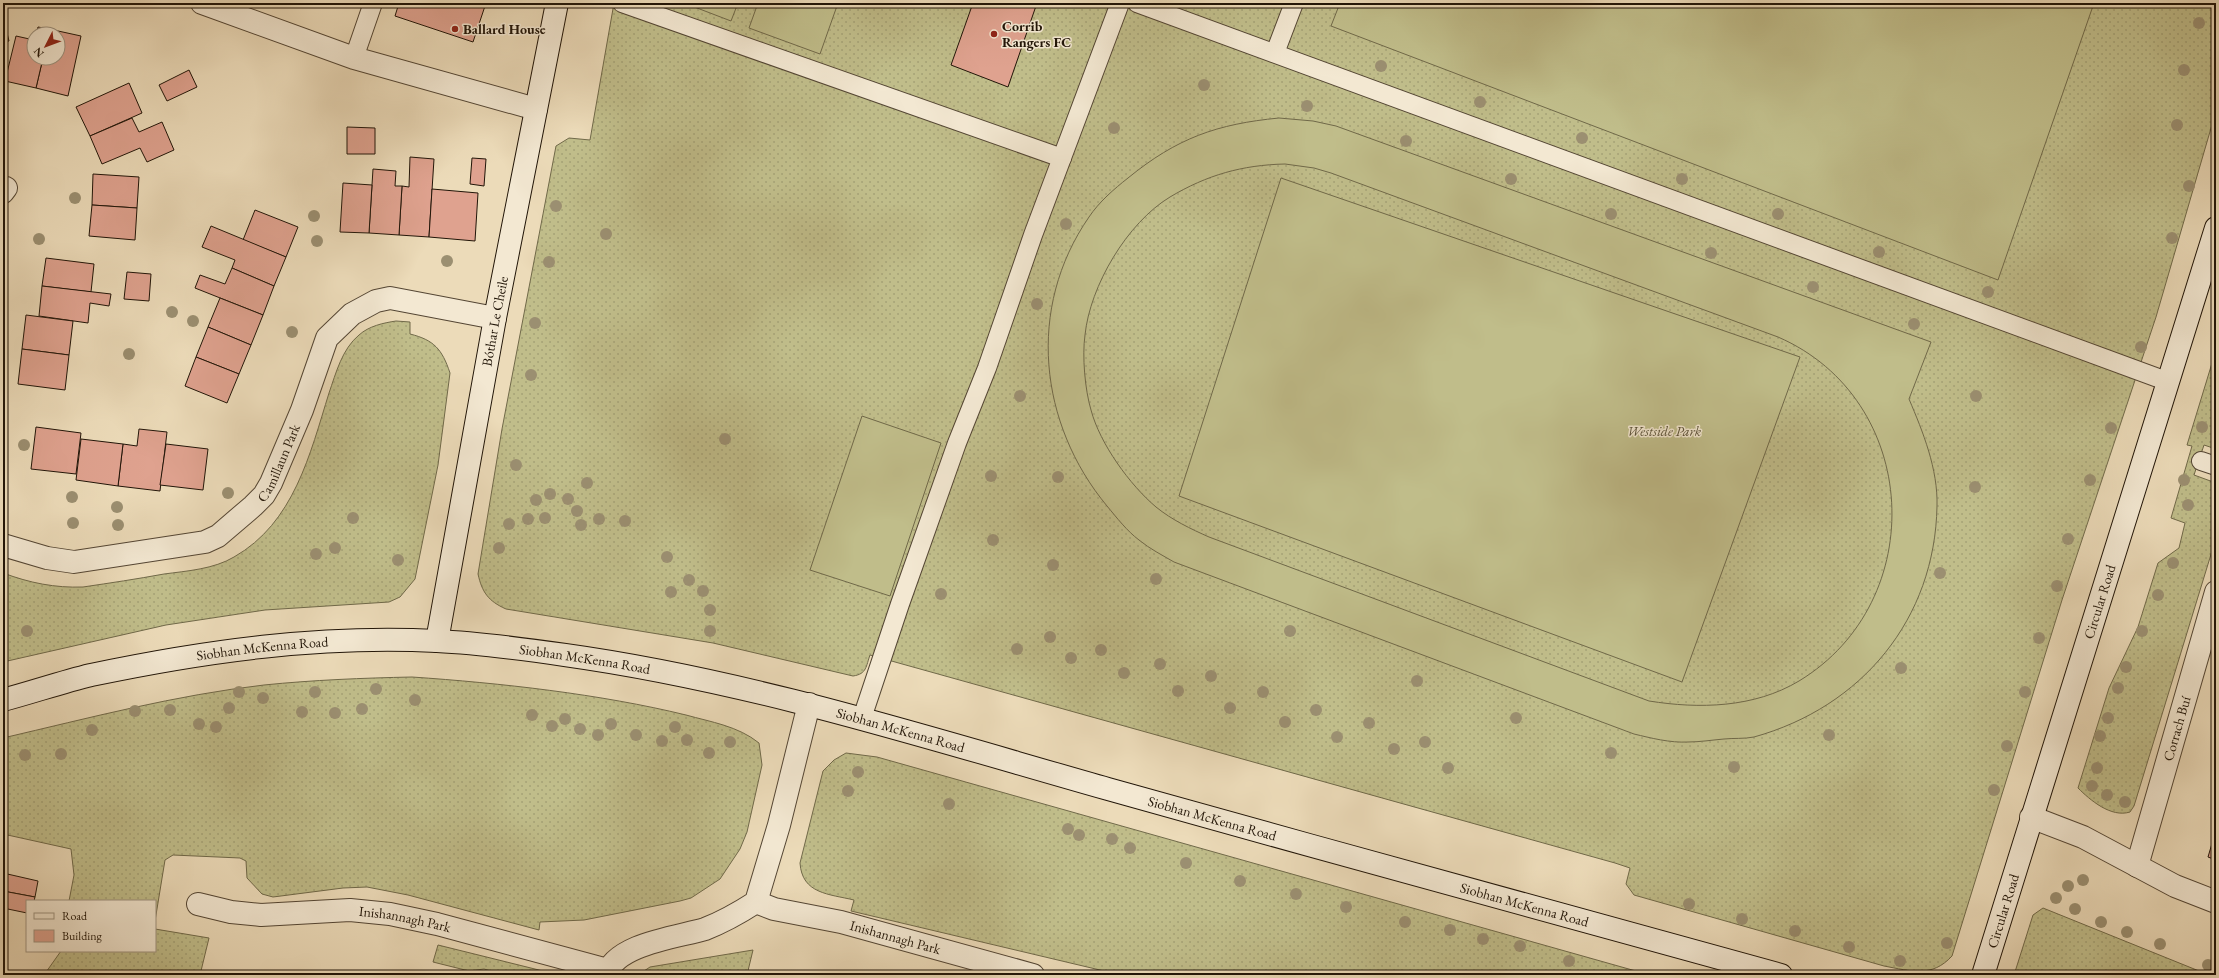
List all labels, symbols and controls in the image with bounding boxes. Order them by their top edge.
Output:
place label: Corrib Rangers FC [1002,17,1071,51]
place label: Ballard House [463,20,546,38]
marker: Ballard House [450,24,460,34]
north arrow [26,26,66,66]
marker: Corrib Rangers FC [989,29,999,39]
text: N [30,45,47,61]
street label: Bóthar Le Cheile [478,274,512,368]
street label: Camillaun Park [253,421,304,506]
park label: Westside Park [1627,422,1702,440]
street label: Circular Road [2079,561,2120,641]
street label: Siobhan McKenna Road [195,632,330,664]
street label: Siobhan McKenna Road [518,640,653,678]
street label: Corrach Buí [2159,694,2195,763]
street label: Siobhan McKenna Road [834,703,968,757]
street label: Siobhan McKenna Road [1146,792,1279,845]
street label: Circular Road [1983,871,2023,950]
street label: Siobhan McKenna Road [1458,878,1592,931]
legend [26,900,156,952]
street label: Inishannagh Park [358,902,453,936]
text: Road [62,908,88,924]
street label: Inishannagh Park [848,916,943,958]
text: Building [62,928,103,944]

